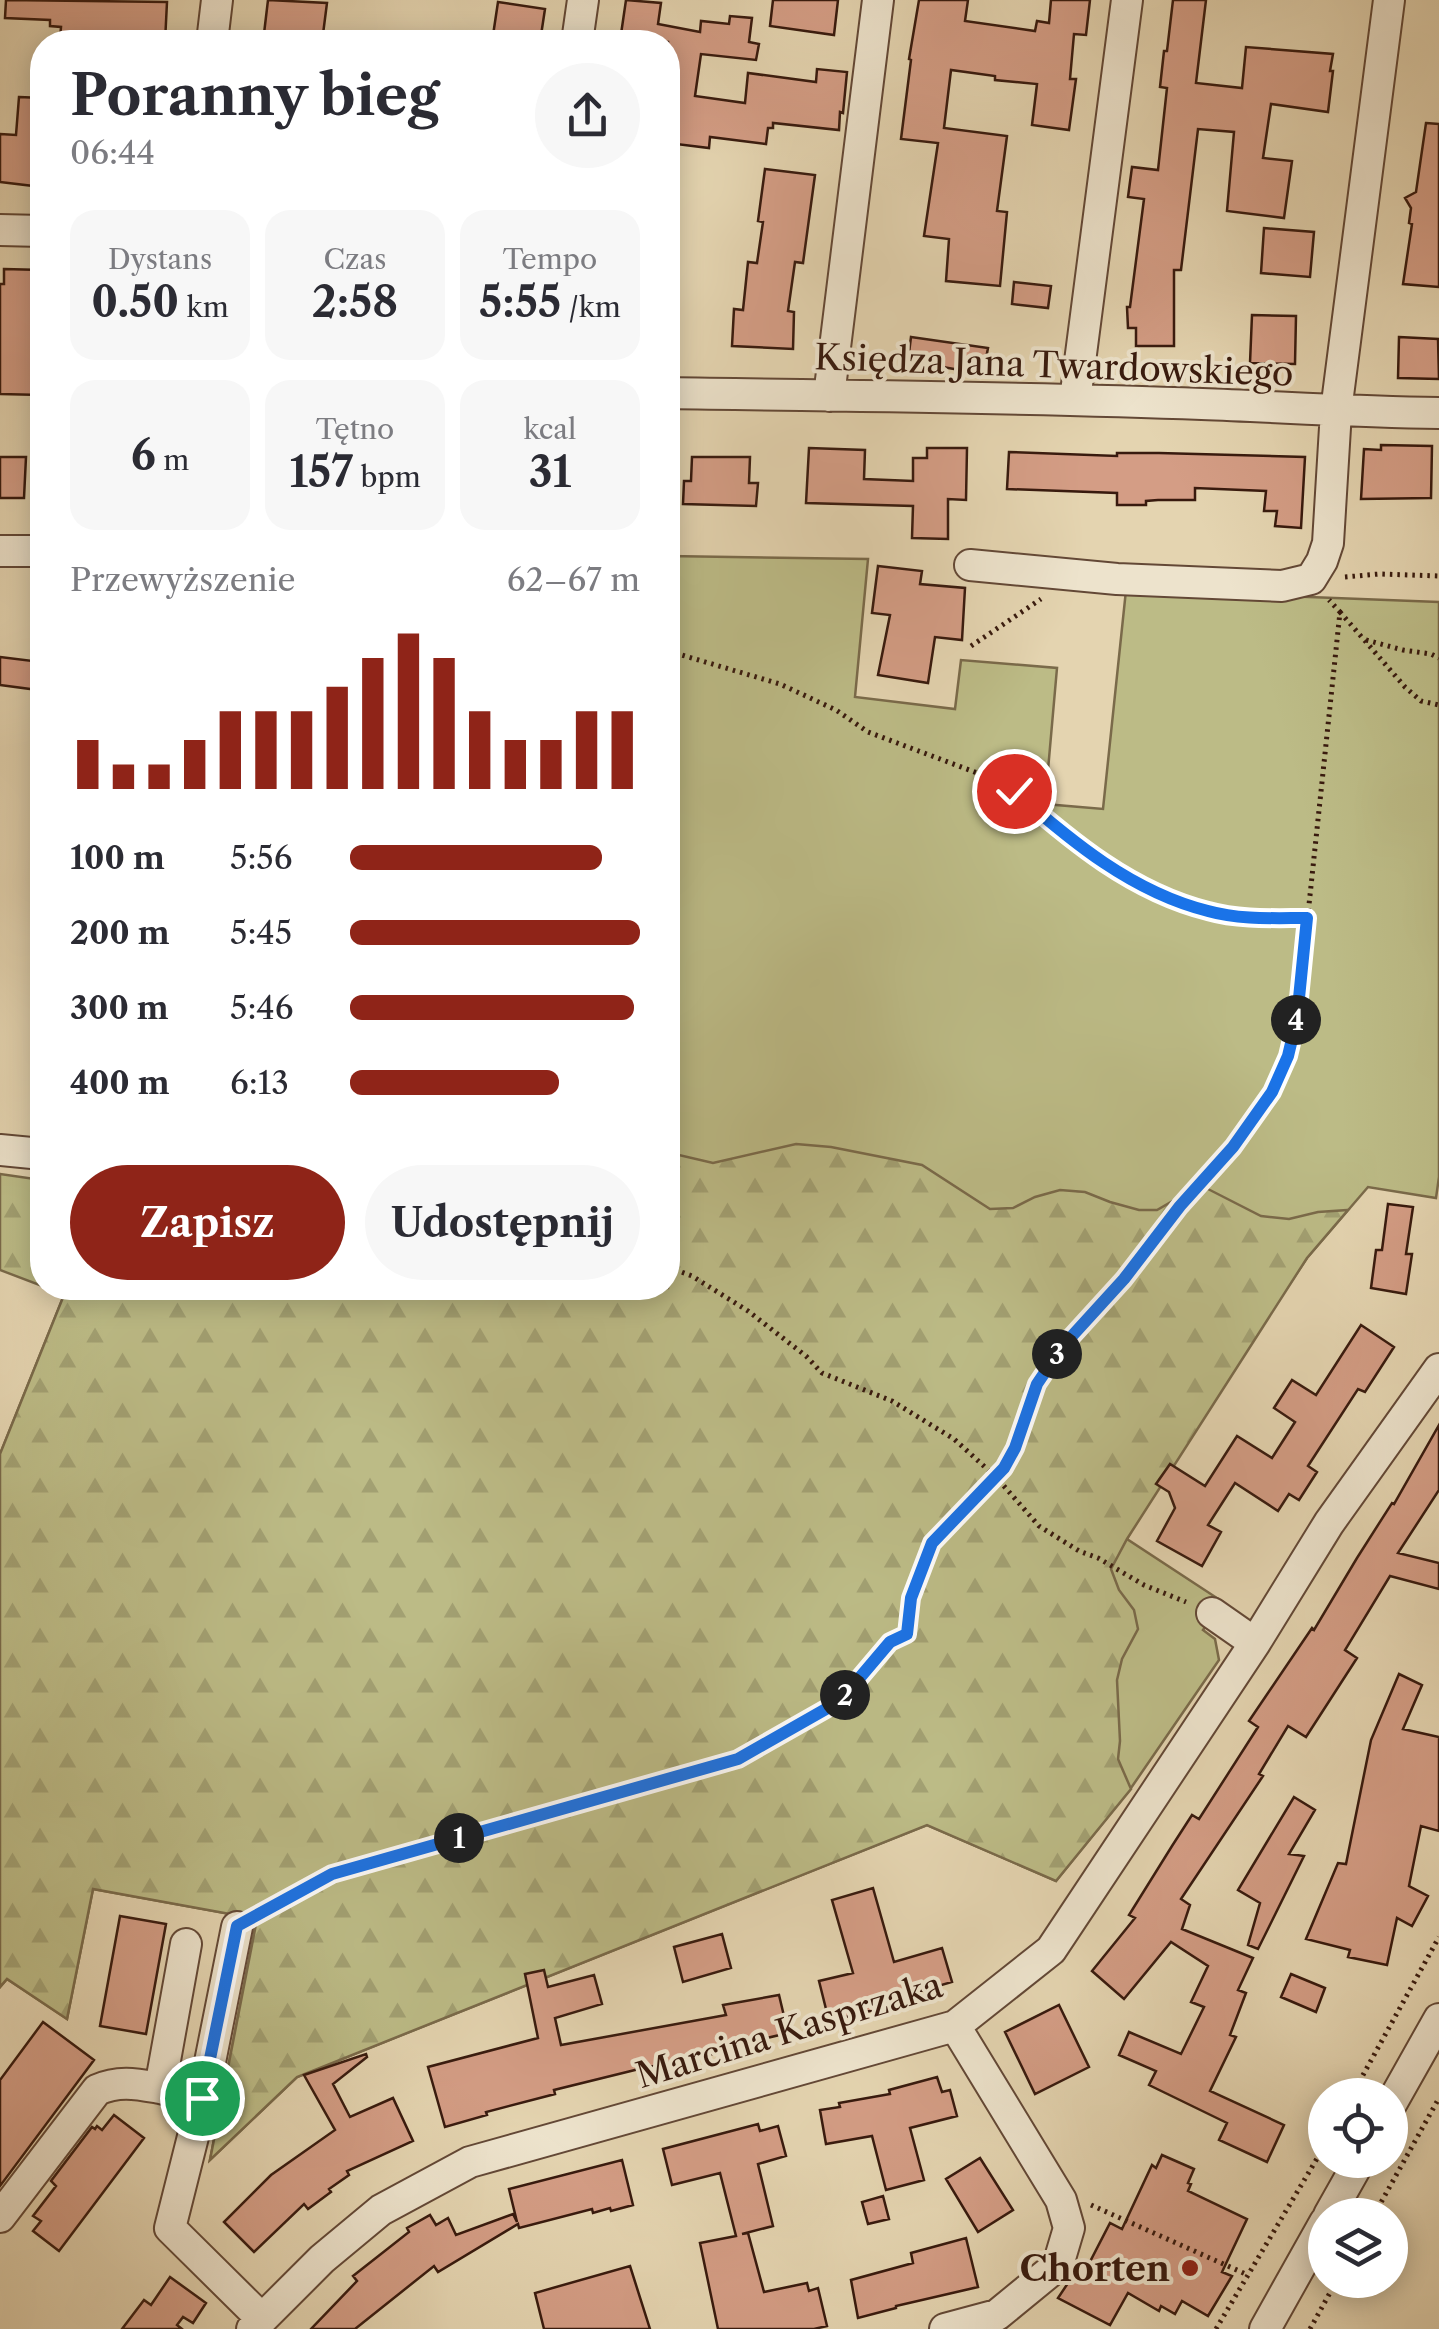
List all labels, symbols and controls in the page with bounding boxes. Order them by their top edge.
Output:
text: Poranny bieg [70,62,440,129]
button: share [535,63,640,168]
text: 06:44 [70,133,155,172]
text: Dystans [108,242,212,276]
text: Czas [324,242,387,276]
text: Tempo [503,242,597,276]
text: 0.50 [91,276,179,328]
text: 2:58 [312,276,398,328]
text: 5:55 [479,276,561,328]
text: km [179,290,229,324]
text: /km [561,290,621,324]
street label: Księdza Jana Twardowskiego [814,335,1294,395]
text: Tętno [316,412,394,446]
text: kcal [524,412,576,446]
text: 6 [131,429,156,481]
text: m [156,443,189,477]
text: 157 [289,446,353,498]
text: 31 [529,446,571,498]
text: bpm [353,460,421,494]
text: Przewyższenie [70,560,295,599]
text: 62–67 m [507,560,640,599]
pin [972,749,1057,834]
icon: check [987,764,1042,819]
text: 100 m [70,838,165,877]
text: 5:56 [230,838,292,877]
text: 200 m [70,913,170,952]
text: 5:45 [230,913,292,952]
text: 300 m [70,988,169,1027]
text: 5:46 [230,988,294,1027]
pin: 4 [1271,995,1321,1045]
text: 4 [1288,1003,1304,1037]
text: 400 m [70,1063,170,1102]
text: 6:13 [230,1063,289,1102]
button: Zapisz [70,1165,345,1280]
button: Udostępnij [365,1165,640,1280]
pin: 3 [1032,1329,1082,1379]
text: 3 [1049,1337,1065,1371]
pin: 2 [820,1670,870,1720]
text: 2 [837,1678,853,1712]
pin: 1 [434,1813,484,1863]
text: 1 [453,1821,465,1855]
street label: Marcina Kasprzaka [631,1963,948,2097]
pin [160,2056,245,2141]
icon: arrive [175,2071,230,2126]
map controls [1308,2078,1408,2298]
button: locate [1308,2078,1408,2178]
button: layers [1308,2198,1408,2298]
place label: Chorten [1020,2247,1170,2290]
marker: Chorten [1179,2257,1201,2279]

